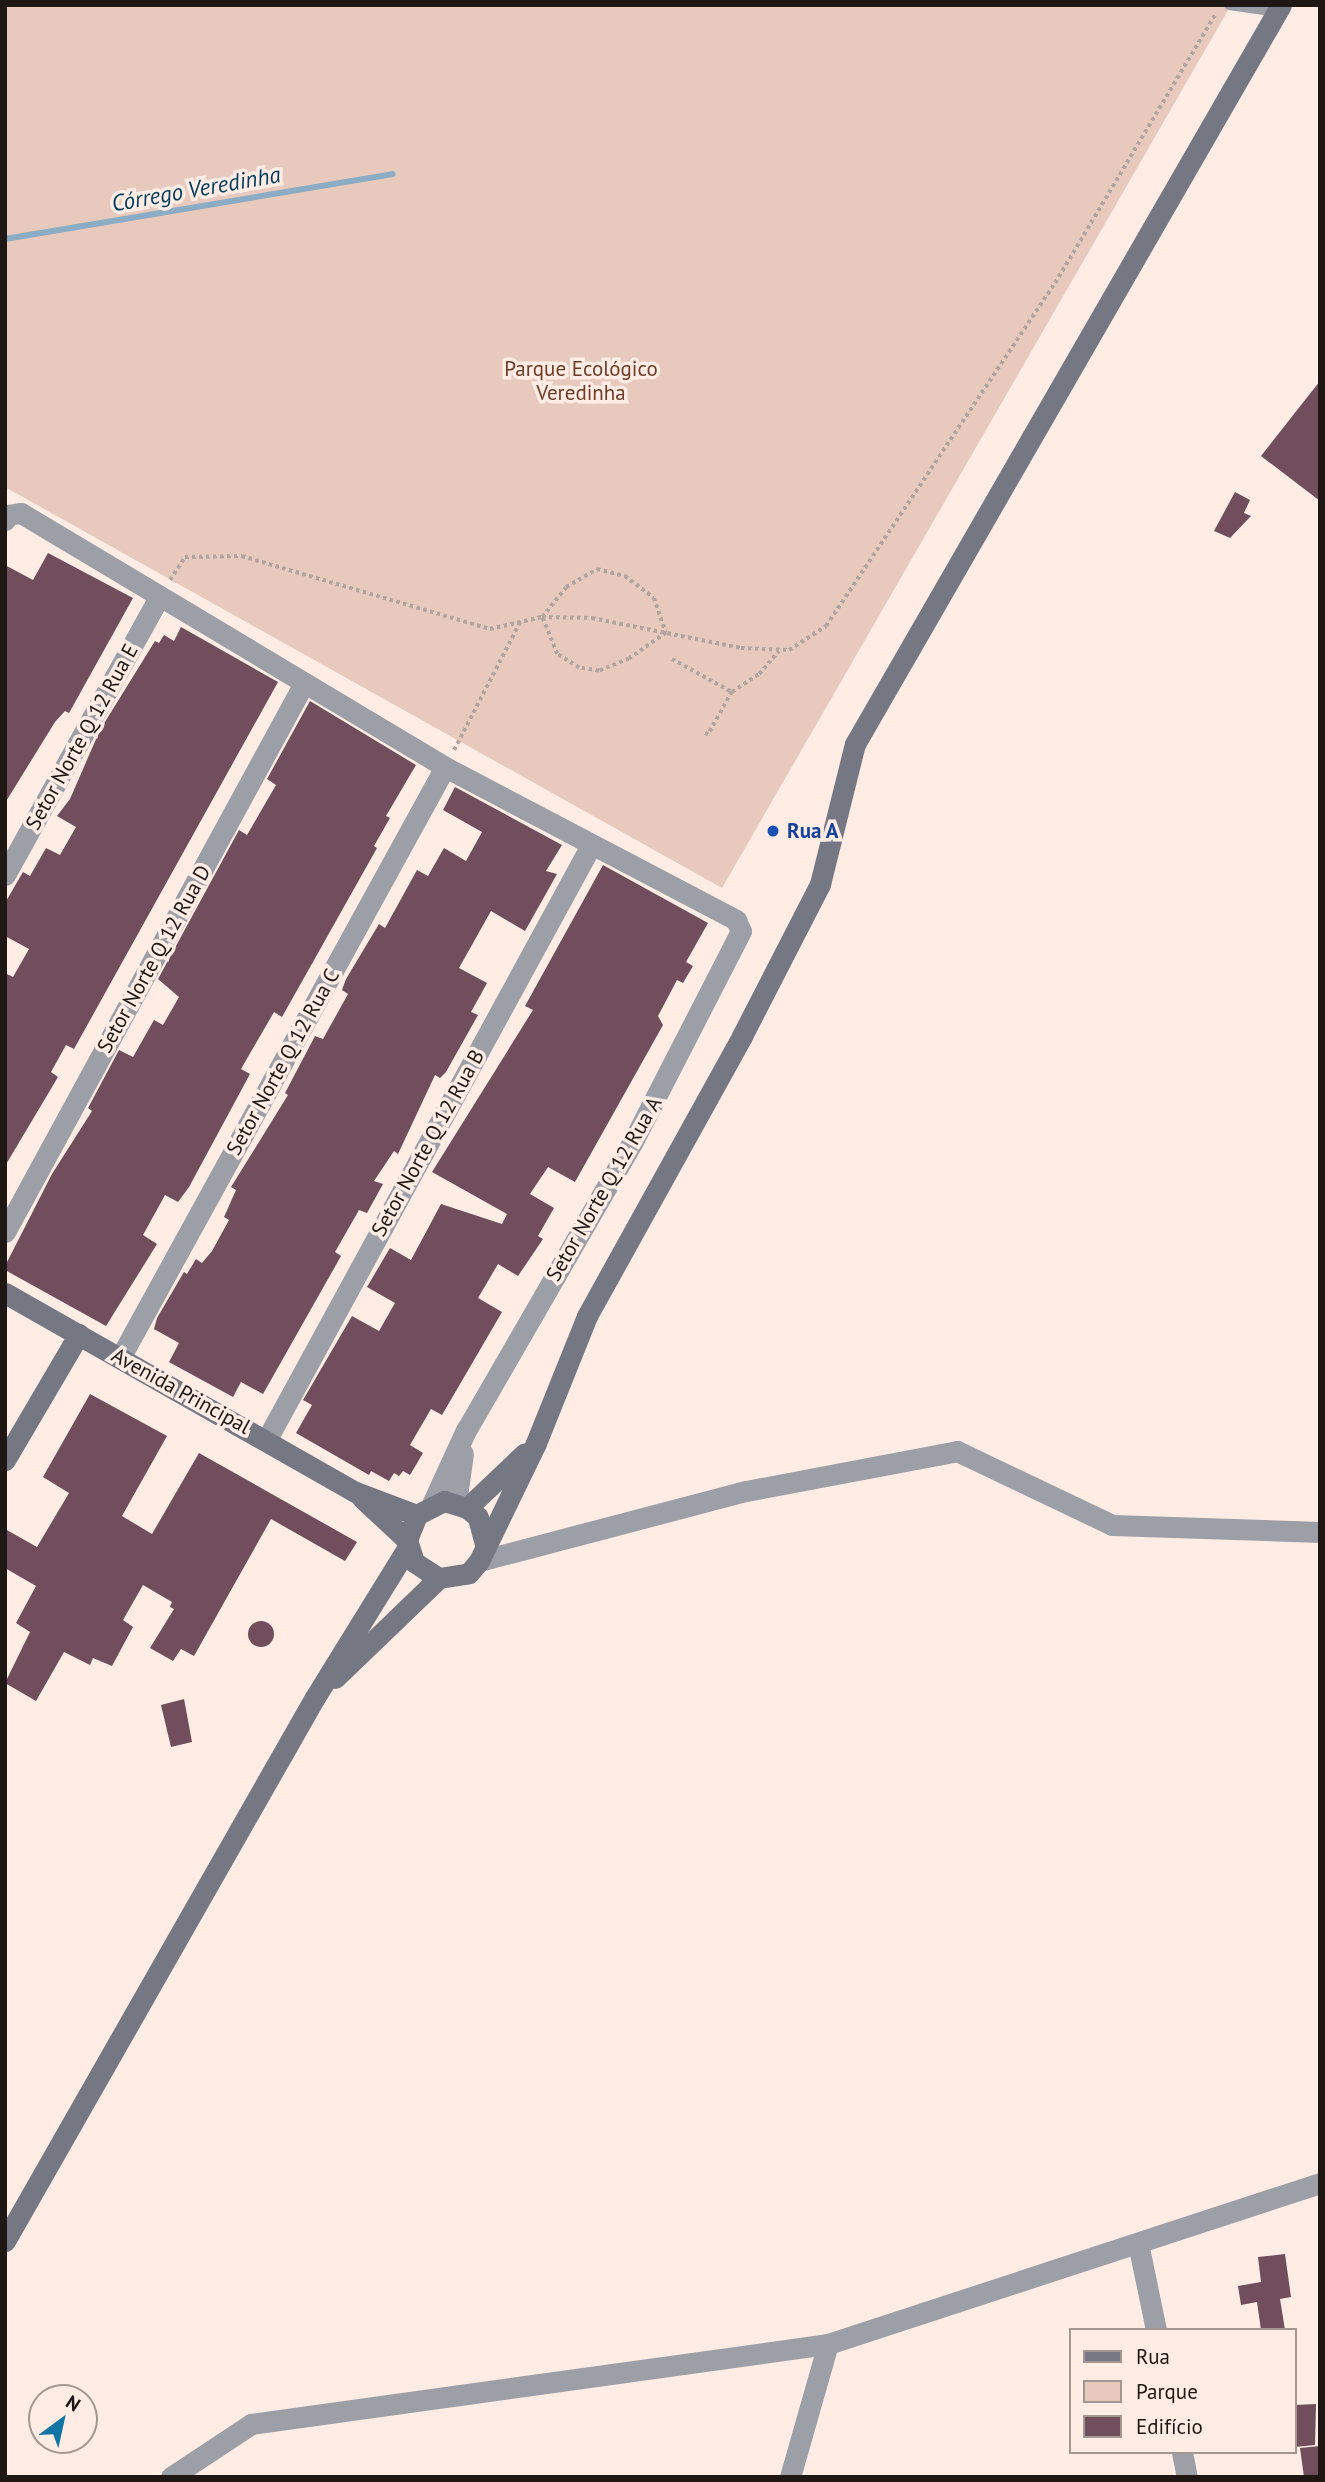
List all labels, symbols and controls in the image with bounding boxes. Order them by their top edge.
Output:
water label: Córrego Veredinha [109,161,283,217]
park label: Parque Ecológico Veredinha [504,356,658,406]
street label: Setor Norte Q 12 Rua E [20,640,144,834]
place label: Rua A [787,818,839,844]
marker: Rua A [765,823,781,839]
street label: Setor Norte Q 12 Rua D [92,861,216,1057]
street label: Setor Norte Q 12 Rua C [221,964,345,1160]
street label: Setor Norte Q 12 Rua B [366,1045,490,1241]
street label: Setor Norte Q 12 Rua A [541,1092,667,1286]
street label: Avenida Principal [107,1342,255,1440]
legend [1070,2328,1297,2454]
text: Rua [1136,2343,1170,2370]
text: Parque [1136,2378,1198,2405]
north arrow [28,2384,98,2454]
text: N [62,2390,85,2417]
text: Edifício [1136,2413,1203,2440]

